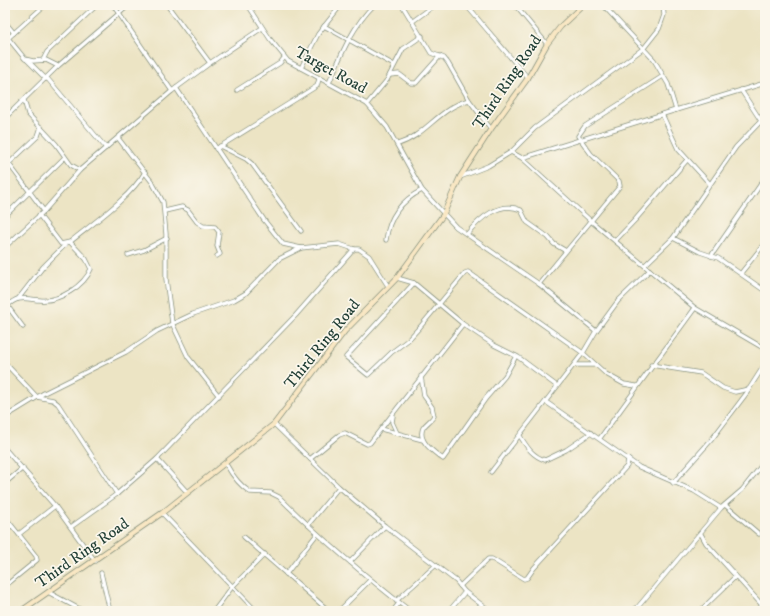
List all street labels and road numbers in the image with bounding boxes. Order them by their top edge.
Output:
street label: Third Ring Road [468,31,546,133]
street label: Target Road [291,42,371,98]
street label: Third Ring Road [280,295,364,393]
street label: Third Ring Road [31,513,133,593]

